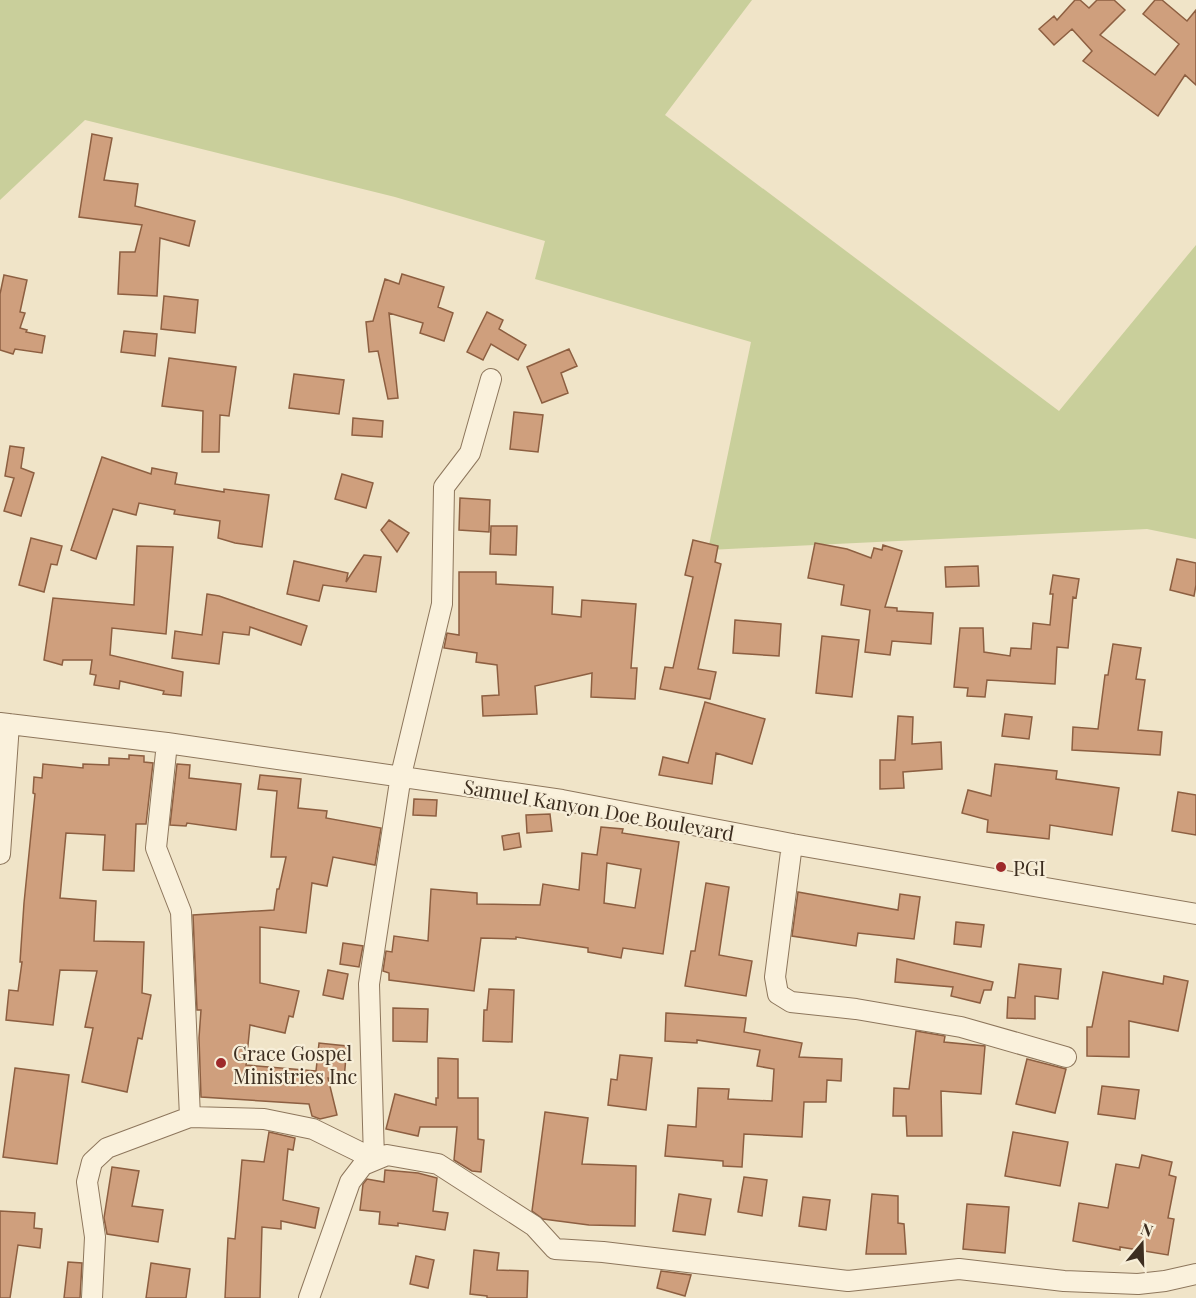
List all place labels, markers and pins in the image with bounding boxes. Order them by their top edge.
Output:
place label: PGI [1013,854,1046,881]
marker: PGI [994,860,1008,874]
place label: Grace Gospel Ministries Inc [233,1039,358,1089]
marker: Grace Gospel Ministries Inc [214,1056,228,1070]

